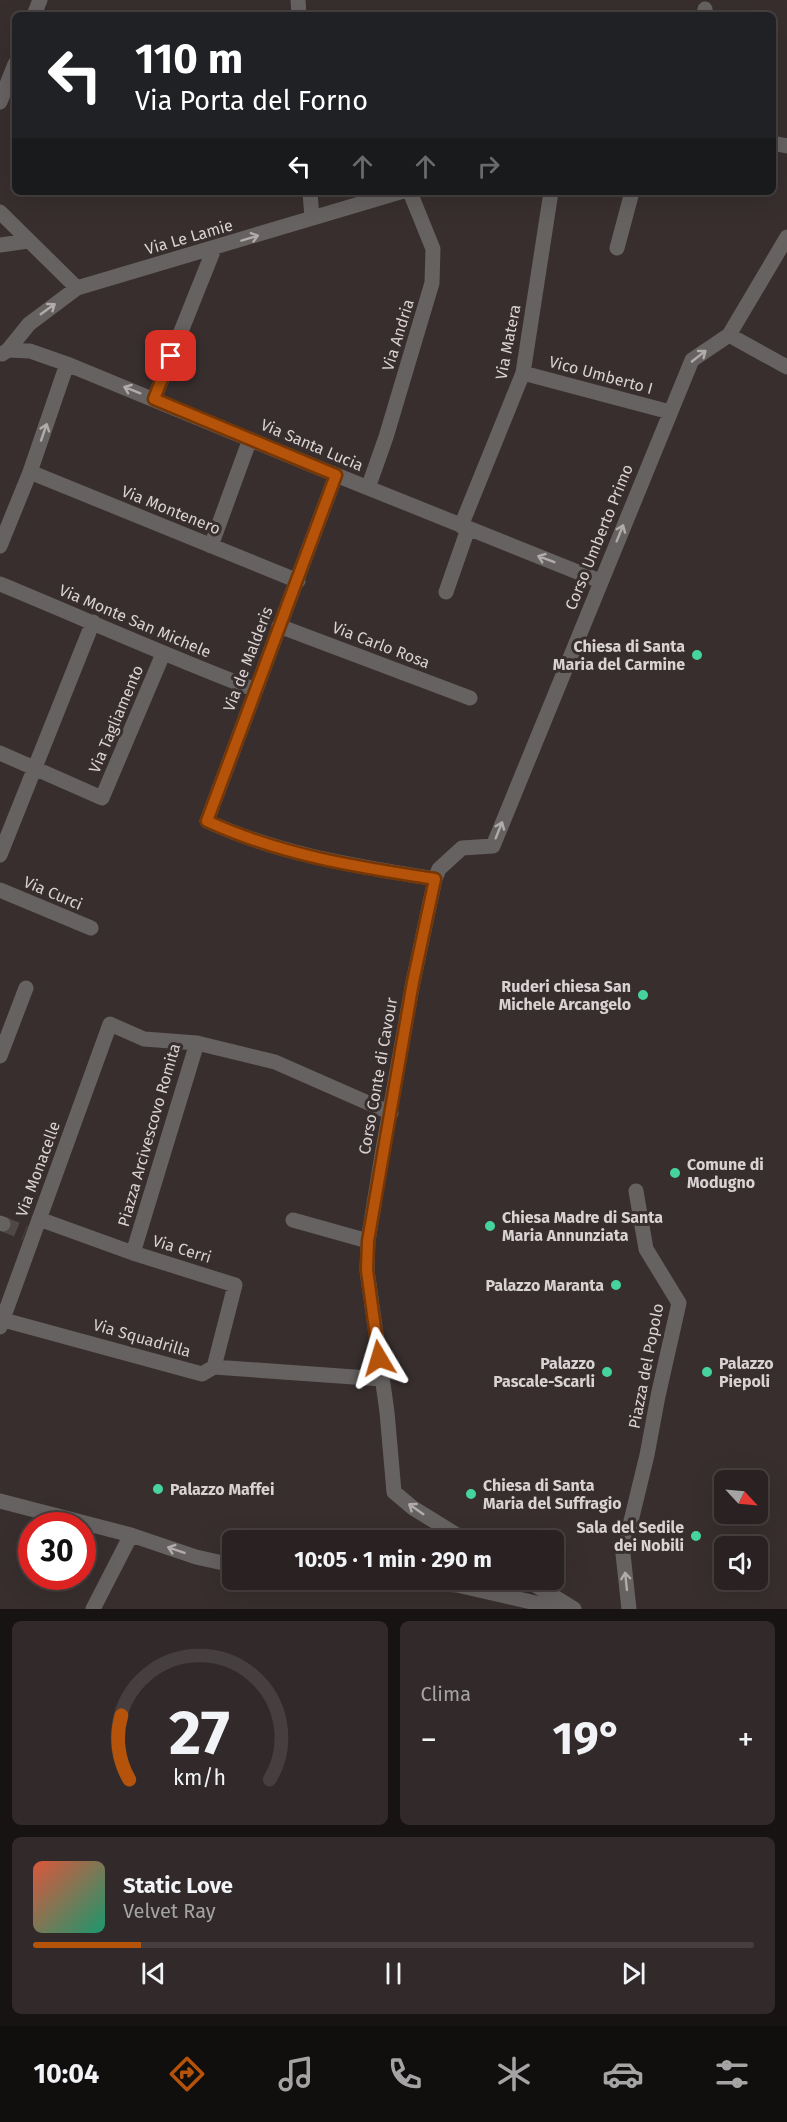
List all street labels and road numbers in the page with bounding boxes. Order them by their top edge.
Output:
street label: Via Le Lamie [143,215,235,259]
street label: Via Andria [378,297,418,373]
street label: Via Matera [491,303,525,381]
street label: Vico Umberto I [547,352,655,398]
street label: Via Santa Lucia [258,415,366,475]
street label: Corso Umberto Primo [561,461,637,613]
street label: Via Montenero [119,482,223,538]
street label: Via Monte San Michele [56,580,214,662]
street label: Via de Malderis [219,604,277,714]
street label: Via Carlo Rosa [330,618,432,672]
street label: Via Tagliamento [85,662,147,776]
street label: Via Curci [21,872,85,914]
street label: Corso Conte di Cavour [355,995,401,1156]
street label: Piazza Arcivescovo Romita [114,1041,184,1229]
street label: Via Monacelle [12,1119,64,1219]
street label: Via Cerri [150,1231,214,1267]
street label: Piazza del Popolo [625,1302,667,1430]
street label: Via Squadrilla [91,1315,193,1361]

